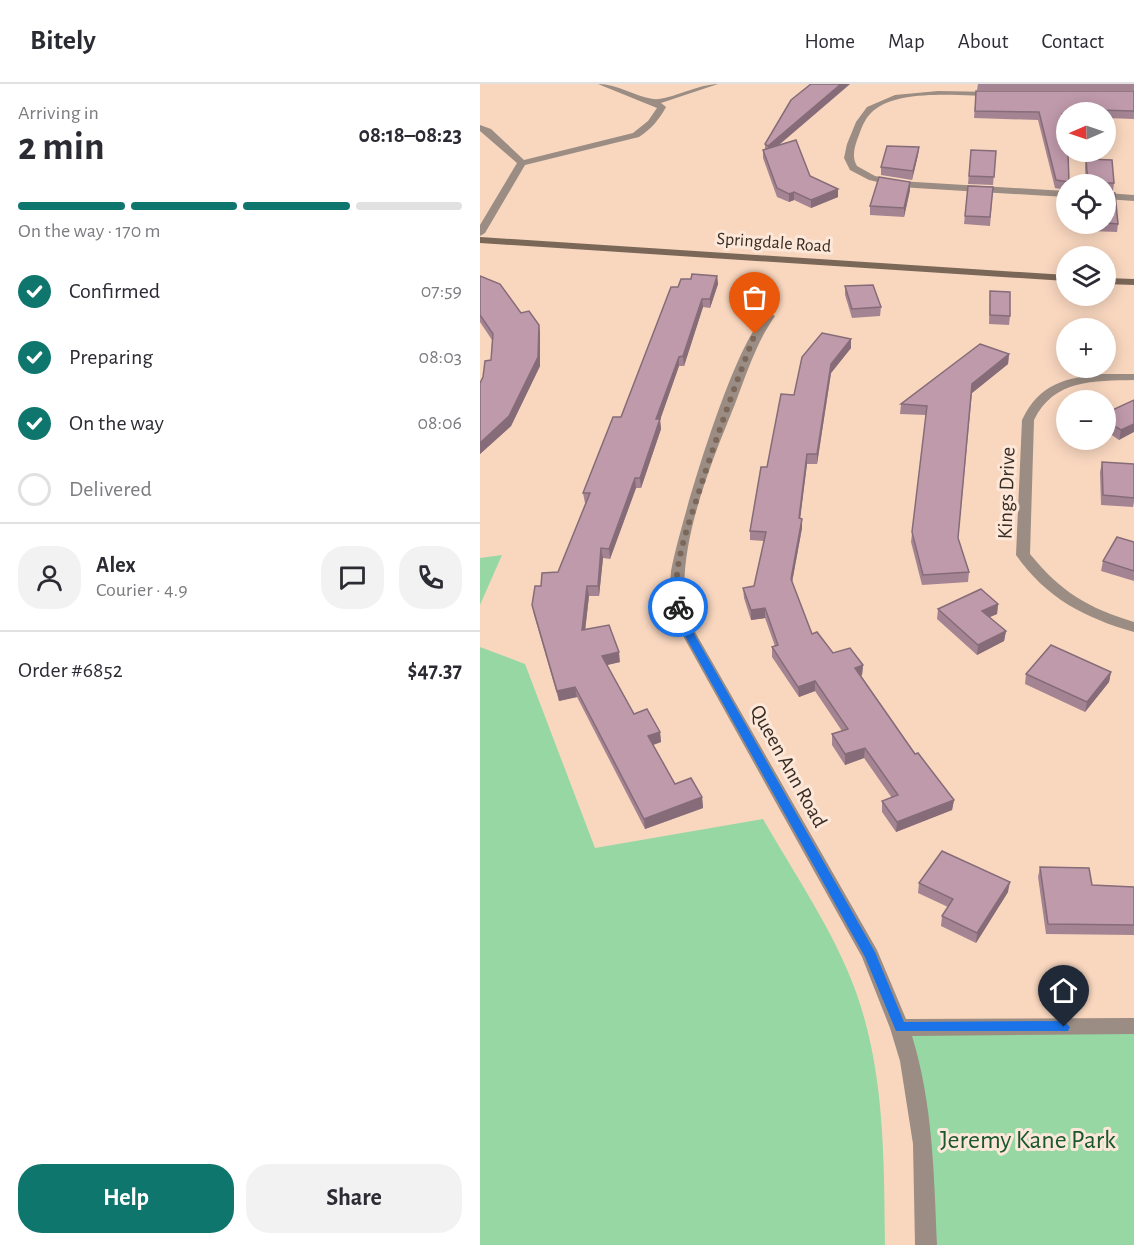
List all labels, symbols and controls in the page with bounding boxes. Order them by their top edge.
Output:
text: Bitely [30,27,96,55]
text: Home [804,31,855,52]
text: Map [888,31,925,52]
text: About [958,31,1008,52]
text: Contact [1041,31,1104,52]
north arrow [1056,102,1116,162]
map controls [1056,102,1116,450]
text: Arriving in [18,103,99,123]
text: 08:18–08:23 [359,124,462,146]
text: 2 min [18,128,105,167]
button: locate [1056,174,1116,234]
text: On the way · 170 m [18,221,161,241]
street label: Springdale Road [716,230,832,256]
button: layers [1056,246,1116,306]
pin [729,272,780,334]
icon: check [18,275,51,308]
text: Confirmed [69,280,160,302]
text: 07:59 [421,281,462,301]
icon: bag [738,281,771,314]
button: + [1056,318,1116,378]
icon: check [18,341,51,374]
text: Preparing [69,346,153,368]
text: 08:03 [419,347,462,367]
button: − [1056,390,1116,450]
icon: check [18,407,51,440]
text: On the way [69,412,164,434]
text: 08:06 [417,413,462,433]
street label: Kings Drive [994,446,1019,540]
text: Delivered [69,478,152,500]
button: person [18,546,81,609]
button: chat [321,546,384,609]
button: phone [399,546,462,609]
text: Alex [96,554,136,576]
courier [648,577,708,637]
text: Courier · 4.9 [96,580,188,600]
icon: bike [662,591,695,624]
text: Order #6852 [18,659,123,681]
text: $47.37 [408,659,462,681]
street label: Queen Ann Road [746,702,831,831]
pin [1038,965,1089,1027]
icon: home [1047,974,1080,1007]
park label: Jeremy Kane Park [940,1127,1116,1153]
button: Help [18,1164,234,1233]
button: Share [246,1164,462,1233]

